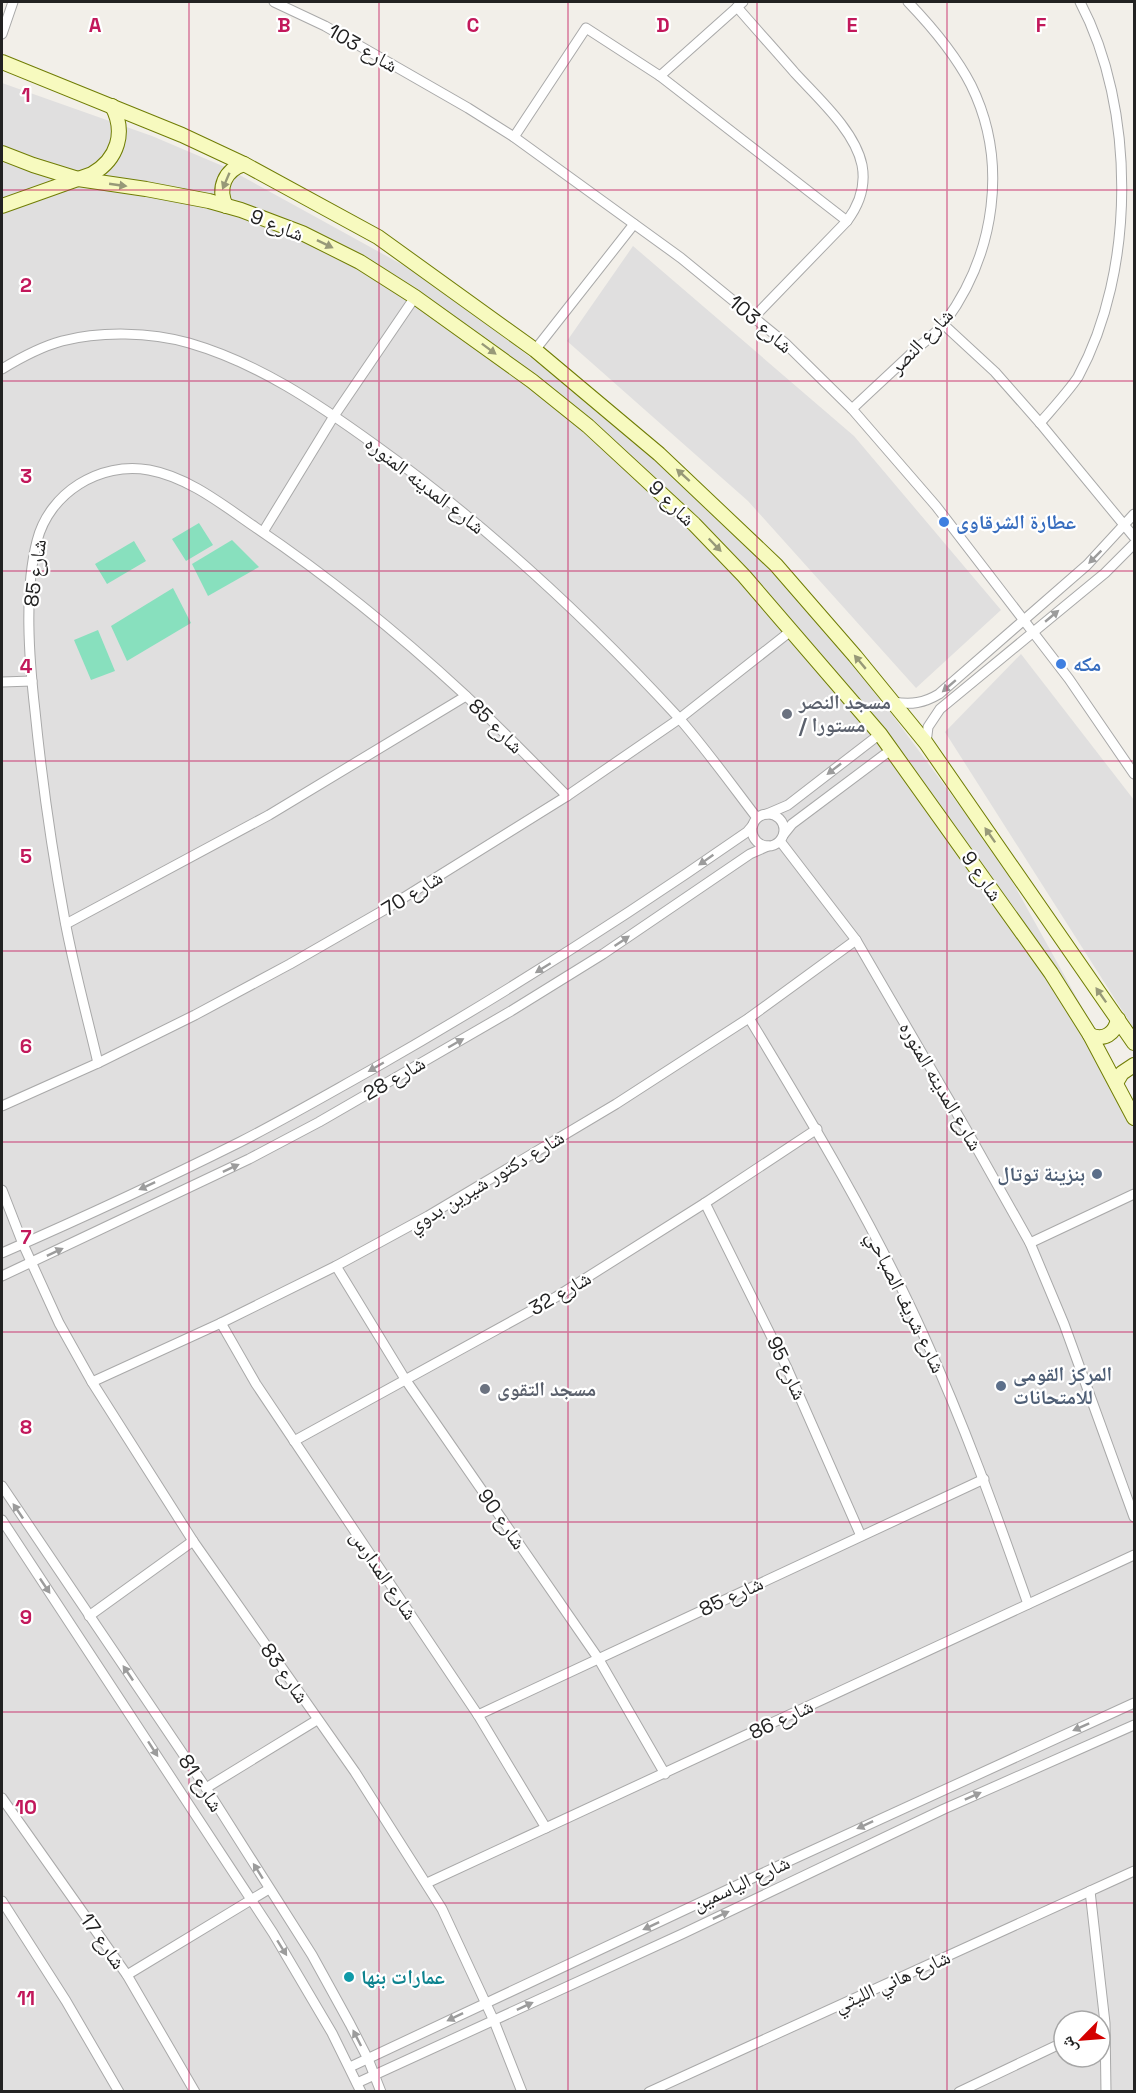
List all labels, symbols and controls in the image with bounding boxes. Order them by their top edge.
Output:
text: A [89,12,102,38]
text: B [277,12,291,38]
text: C [467,12,480,38]
text: D [656,12,670,38]
text: E [846,12,858,38]
text: F [1036,12,1047,38]
street label: شارع 103 [323,18,403,78]
text: 1 [21,82,31,108]
one-way arrow [221,173,231,191]
one-way arrow [109,181,128,190]
street label: شارع 9 [246,203,308,247]
one-way arrow [316,240,333,249]
text: 2 [20,272,32,298]
street label: شارع 103 [724,289,798,359]
street label: شارع النصر [883,303,959,380]
one-way arrow [481,342,497,355]
street label: شارع المدينه المنوره [360,430,490,540]
text: 3 [20,463,32,489]
one-way arrow [676,469,691,482]
street label: شارع 9 [643,474,701,532]
place label: عطارة الشرقاوى [956,509,1076,535]
marker: عطارة الشرقاوى [937,515,951,529]
street label: شارع 85 [18,538,52,608]
one-way arrow [708,538,722,553]
one-way arrow [1089,549,1103,563]
one-way arrow [1044,610,1059,623]
place label: مكه [1073,651,1101,677]
text: 4 [20,653,33,679]
one-way arrow [854,654,867,670]
marker: مكه [1054,657,1068,671]
one-way arrow [942,679,957,692]
place label: مسجد النصر / مستورا [798,689,891,738]
street label: شارع 85 [463,693,529,759]
marker: مسجد النصر / مستورا [780,707,794,721]
one-way arrow [826,763,842,776]
one-way arrow [984,827,996,843]
text: 5 [20,843,32,869]
street label: شارع 9 [955,846,1009,906]
one-way arrow [699,854,715,866]
street label: شارع 70 [377,864,447,922]
one-way arrow [614,936,630,947]
one-way arrow [535,962,552,973]
one-way arrow [1096,987,1107,1003]
street label: شارع المدينه المنوره [893,1017,989,1155]
text: 6 [20,1033,32,1059]
one-way arrow [448,1037,464,1048]
street label: شارع 28 [358,1050,430,1106]
one-way arrow [367,1062,384,1072]
street label: شارع دكتور شيرين بدوي [403,1124,571,1241]
place label: بنزينة توتال [997,1161,1085,1187]
one-way arrow [222,1163,239,1172]
marker: بنزينة توتال [1090,1167,1104,1181]
one-way arrow [138,1181,155,1190]
text: 7 [20,1224,32,1250]
street label: شارع شريف الصباحي [858,1227,952,1379]
one-way arrow [46,1247,63,1256]
street label: شارع 32 [524,1265,596,1321]
street label: شارع 95 [761,1332,813,1404]
place label: المركز القومى للامتحانات [1013,1361,1112,1410]
place label: مسجد التقوى [497,1376,596,1402]
marker: المركز القومى للامتحانات [994,1379,1008,1393]
marker: مسجد التقوى [478,1382,492,1396]
text: 8 [20,1414,32,1440]
street label: شارع 90 [472,1484,532,1554]
one-way arrow [12,1504,24,1520]
street label: شارع المدارس [345,1525,423,1625]
street label: شارع 85 [695,1570,767,1622]
one-way arrow [40,1578,51,1595]
text: 9 [20,1604,32,1630]
street label: شارع 83 [255,1638,315,1708]
one-way arrow [122,1664,133,1681]
street label: شارع 86 [745,1693,817,1745]
one-way arrow [1072,1722,1090,1732]
one-way arrow [148,1740,159,1757]
street label: شارع 81 [173,1749,229,1817]
one-way arrow [965,1791,983,1801]
text: 10 [15,1794,37,1820]
one-way arrow [857,1820,874,1829]
street label: شارع الياسمين [688,1849,794,1917]
one-way arrow [252,1863,263,1879]
street label: شارع 17 [74,1908,132,1974]
one-way arrow [713,1911,730,1920]
one-way arrow [642,1921,659,1930]
one-way arrow [277,1940,288,1956]
street label: شارع هاني الليثي [830,1944,956,2021]
place label: عمارات بنها [361,1964,445,1990]
marker: عمارات بنها [342,1970,356,1984]
text: 11 [17,1985,35,2011]
one-way arrow [517,2002,534,2011]
north arrow [1052,2009,1112,2069]
one-way arrow [447,2013,464,2022]
one-way arrow [353,2029,363,2047]
text: ش [1056,2033,1082,2057]

